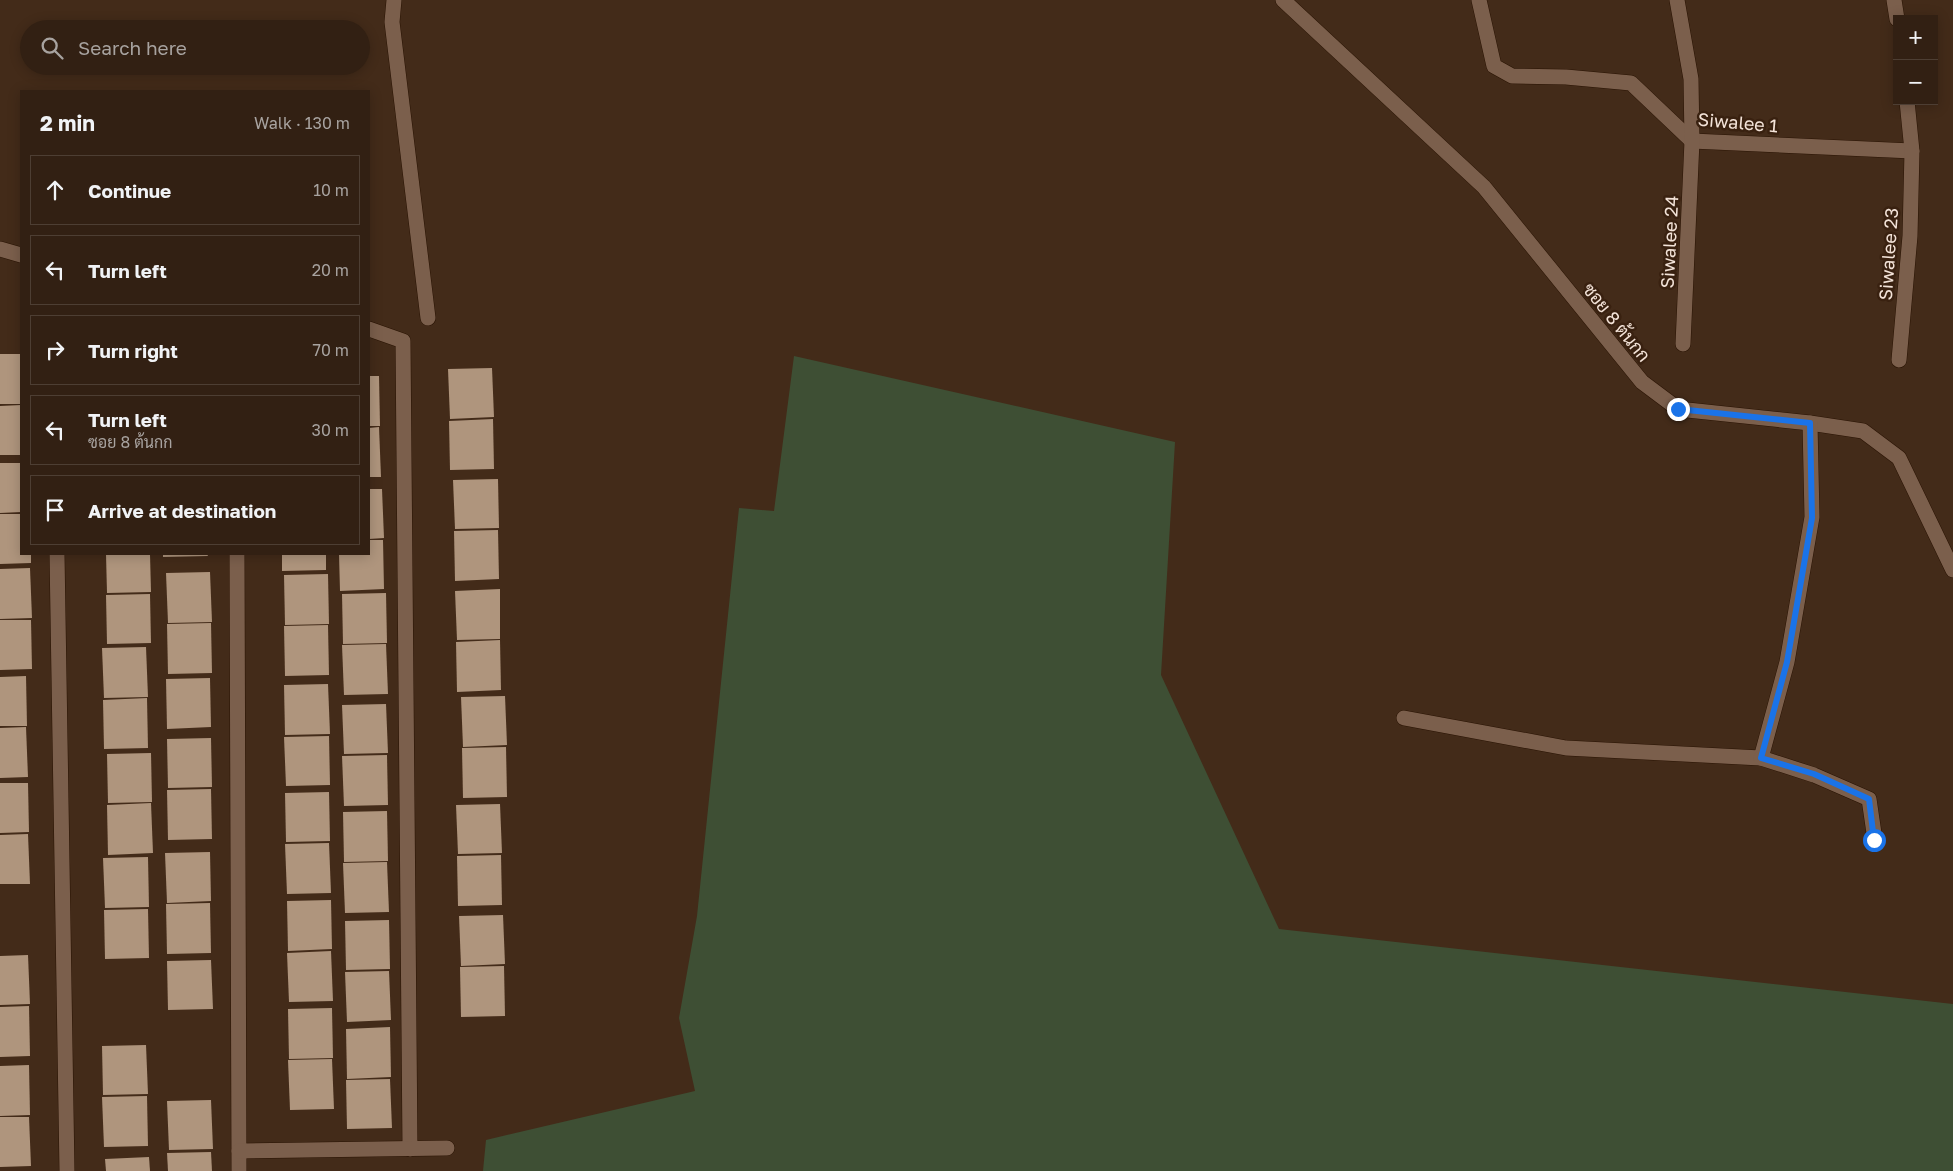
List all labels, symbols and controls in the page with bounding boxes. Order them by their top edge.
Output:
map controls [1893,15,1938,105]
button: + [1893,15,1938,60]
search box [20,20,370,75]
icon: search [38,34,66,62]
text: Search here [78,36,187,59]
button: − [1893,60,1938,105]
street label: Siwalee 1 [1697,108,1779,136]
text: 2 min [40,110,95,136]
text: Walk · 130 m [254,113,350,133]
icon: ahead [41,176,69,204]
text: Continue [88,179,171,202]
text: 10 m [313,180,349,200]
street label: Siwalee 24 [1656,195,1682,289]
street label: Siwalee 23 [1874,207,1902,301]
icon: left [41,256,69,284]
text: Turn left [88,259,167,282]
text: 20 m [312,260,349,280]
street label: ซอย 8 ต้นกก [1579,278,1655,366]
icon: right [41,336,69,364]
text: Turn right [88,339,178,362]
text: 70 m [312,340,349,360]
route end [1667,398,1690,421]
text: Turn left [88,408,167,431]
icon: left [41,416,69,444]
text: 30 m [312,420,349,440]
text: ซอย 8 ต้นกก [88,432,173,452]
icon: arrive [41,496,69,524]
text: Arrive at destination [88,499,276,522]
route start [1863,829,1886,852]

